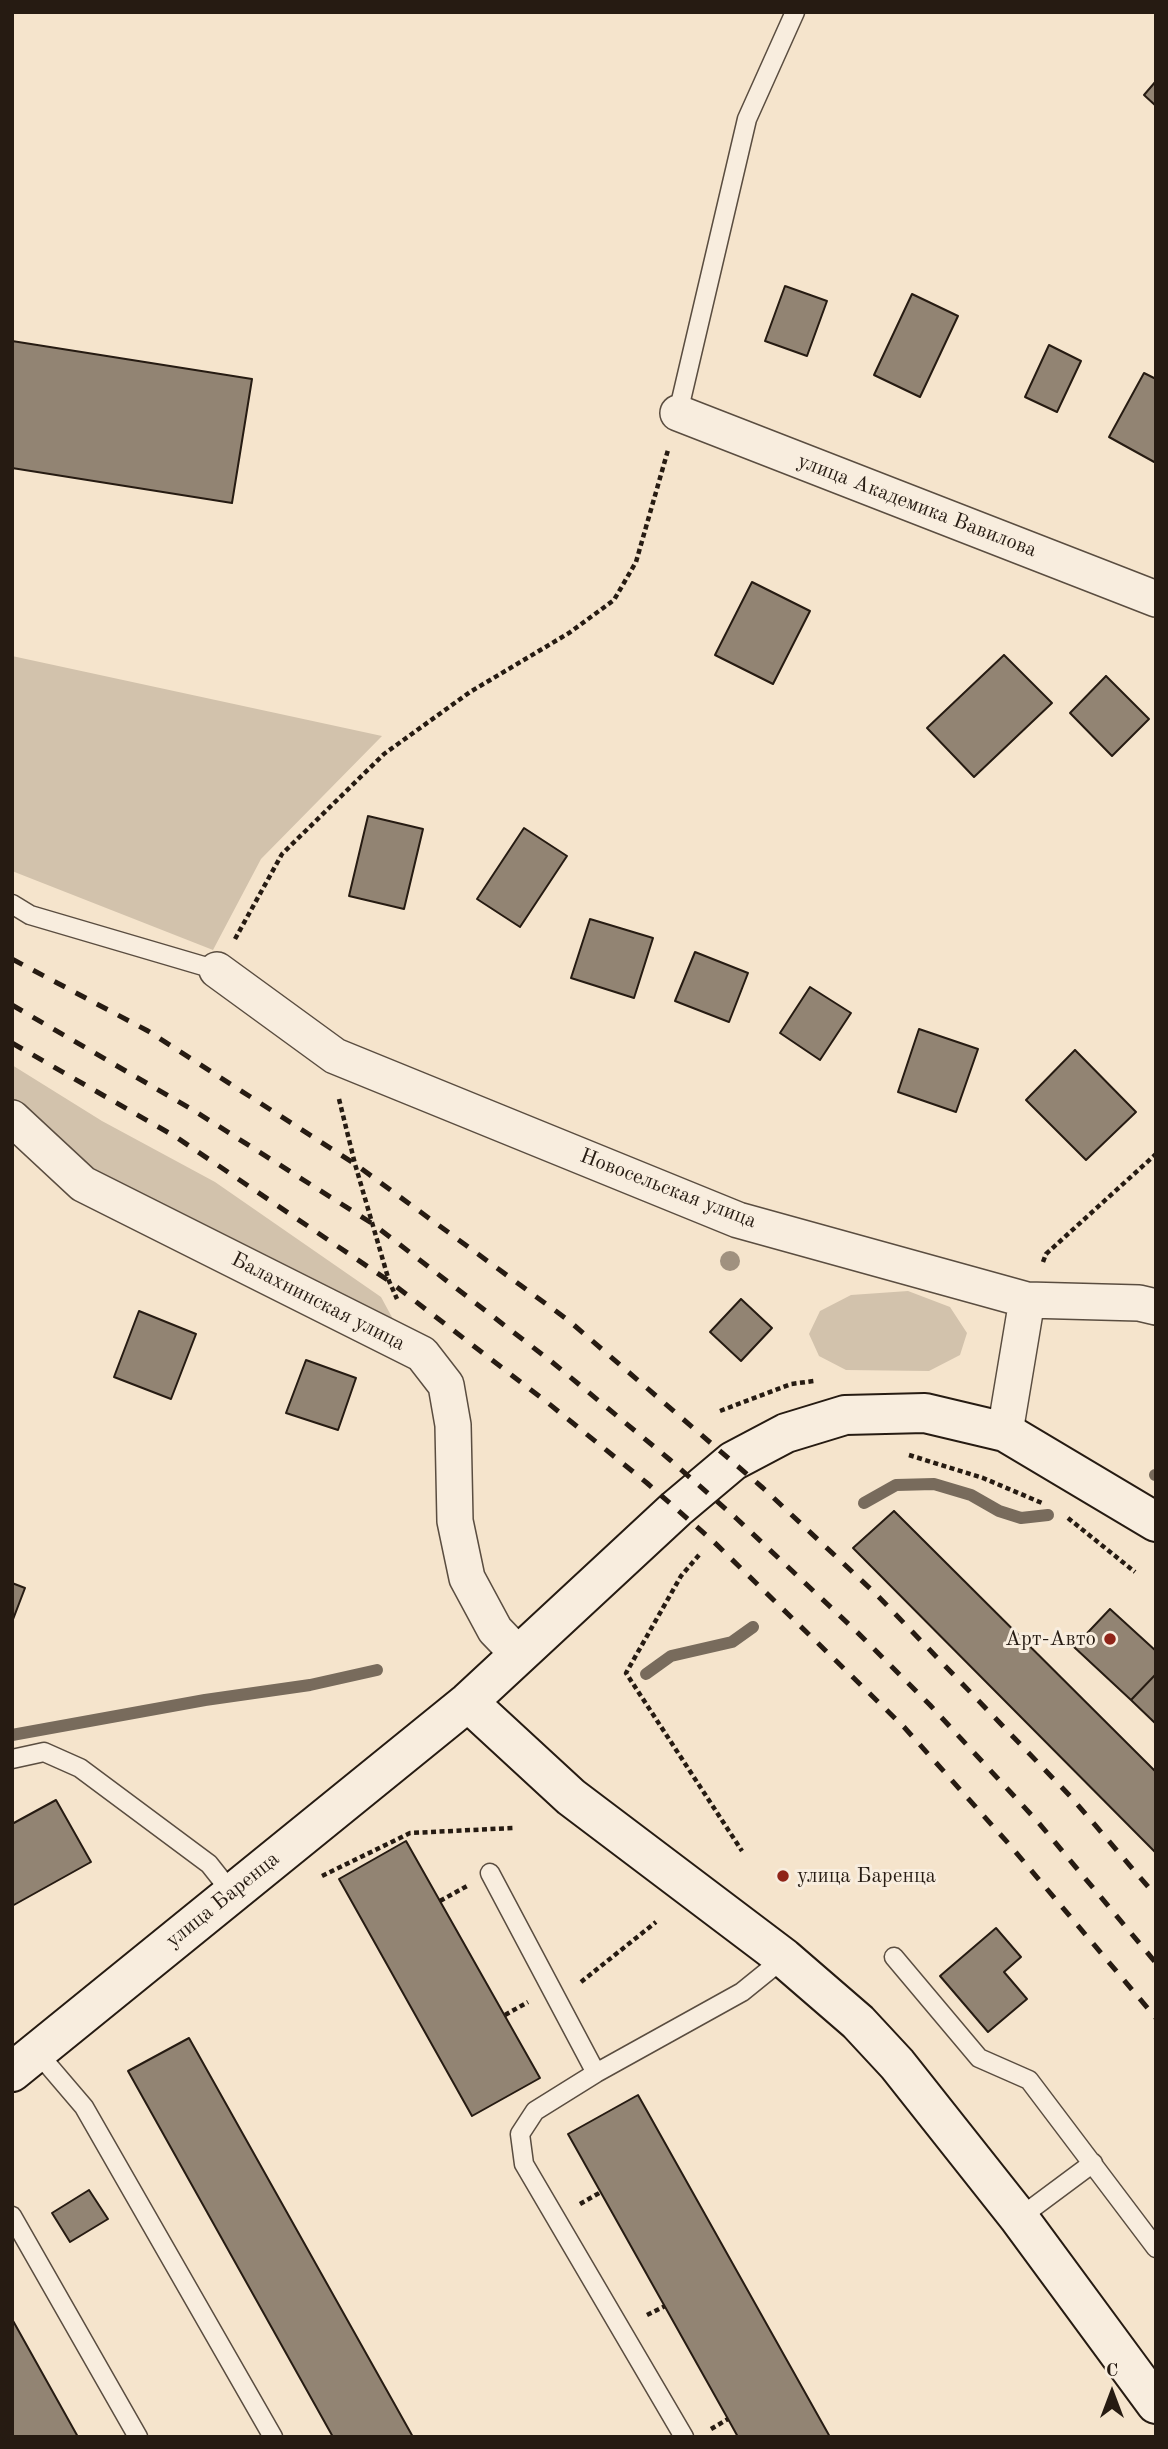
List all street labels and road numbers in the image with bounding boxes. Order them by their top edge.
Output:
street label: улица Академика Вавилова [794,449,1040,563]
street label: Новосельская улица [576,1144,760,1234]
street label: Балахнинская улица [227,1247,409,1357]
street label: улица Баренца [161,1847,285,1953]

